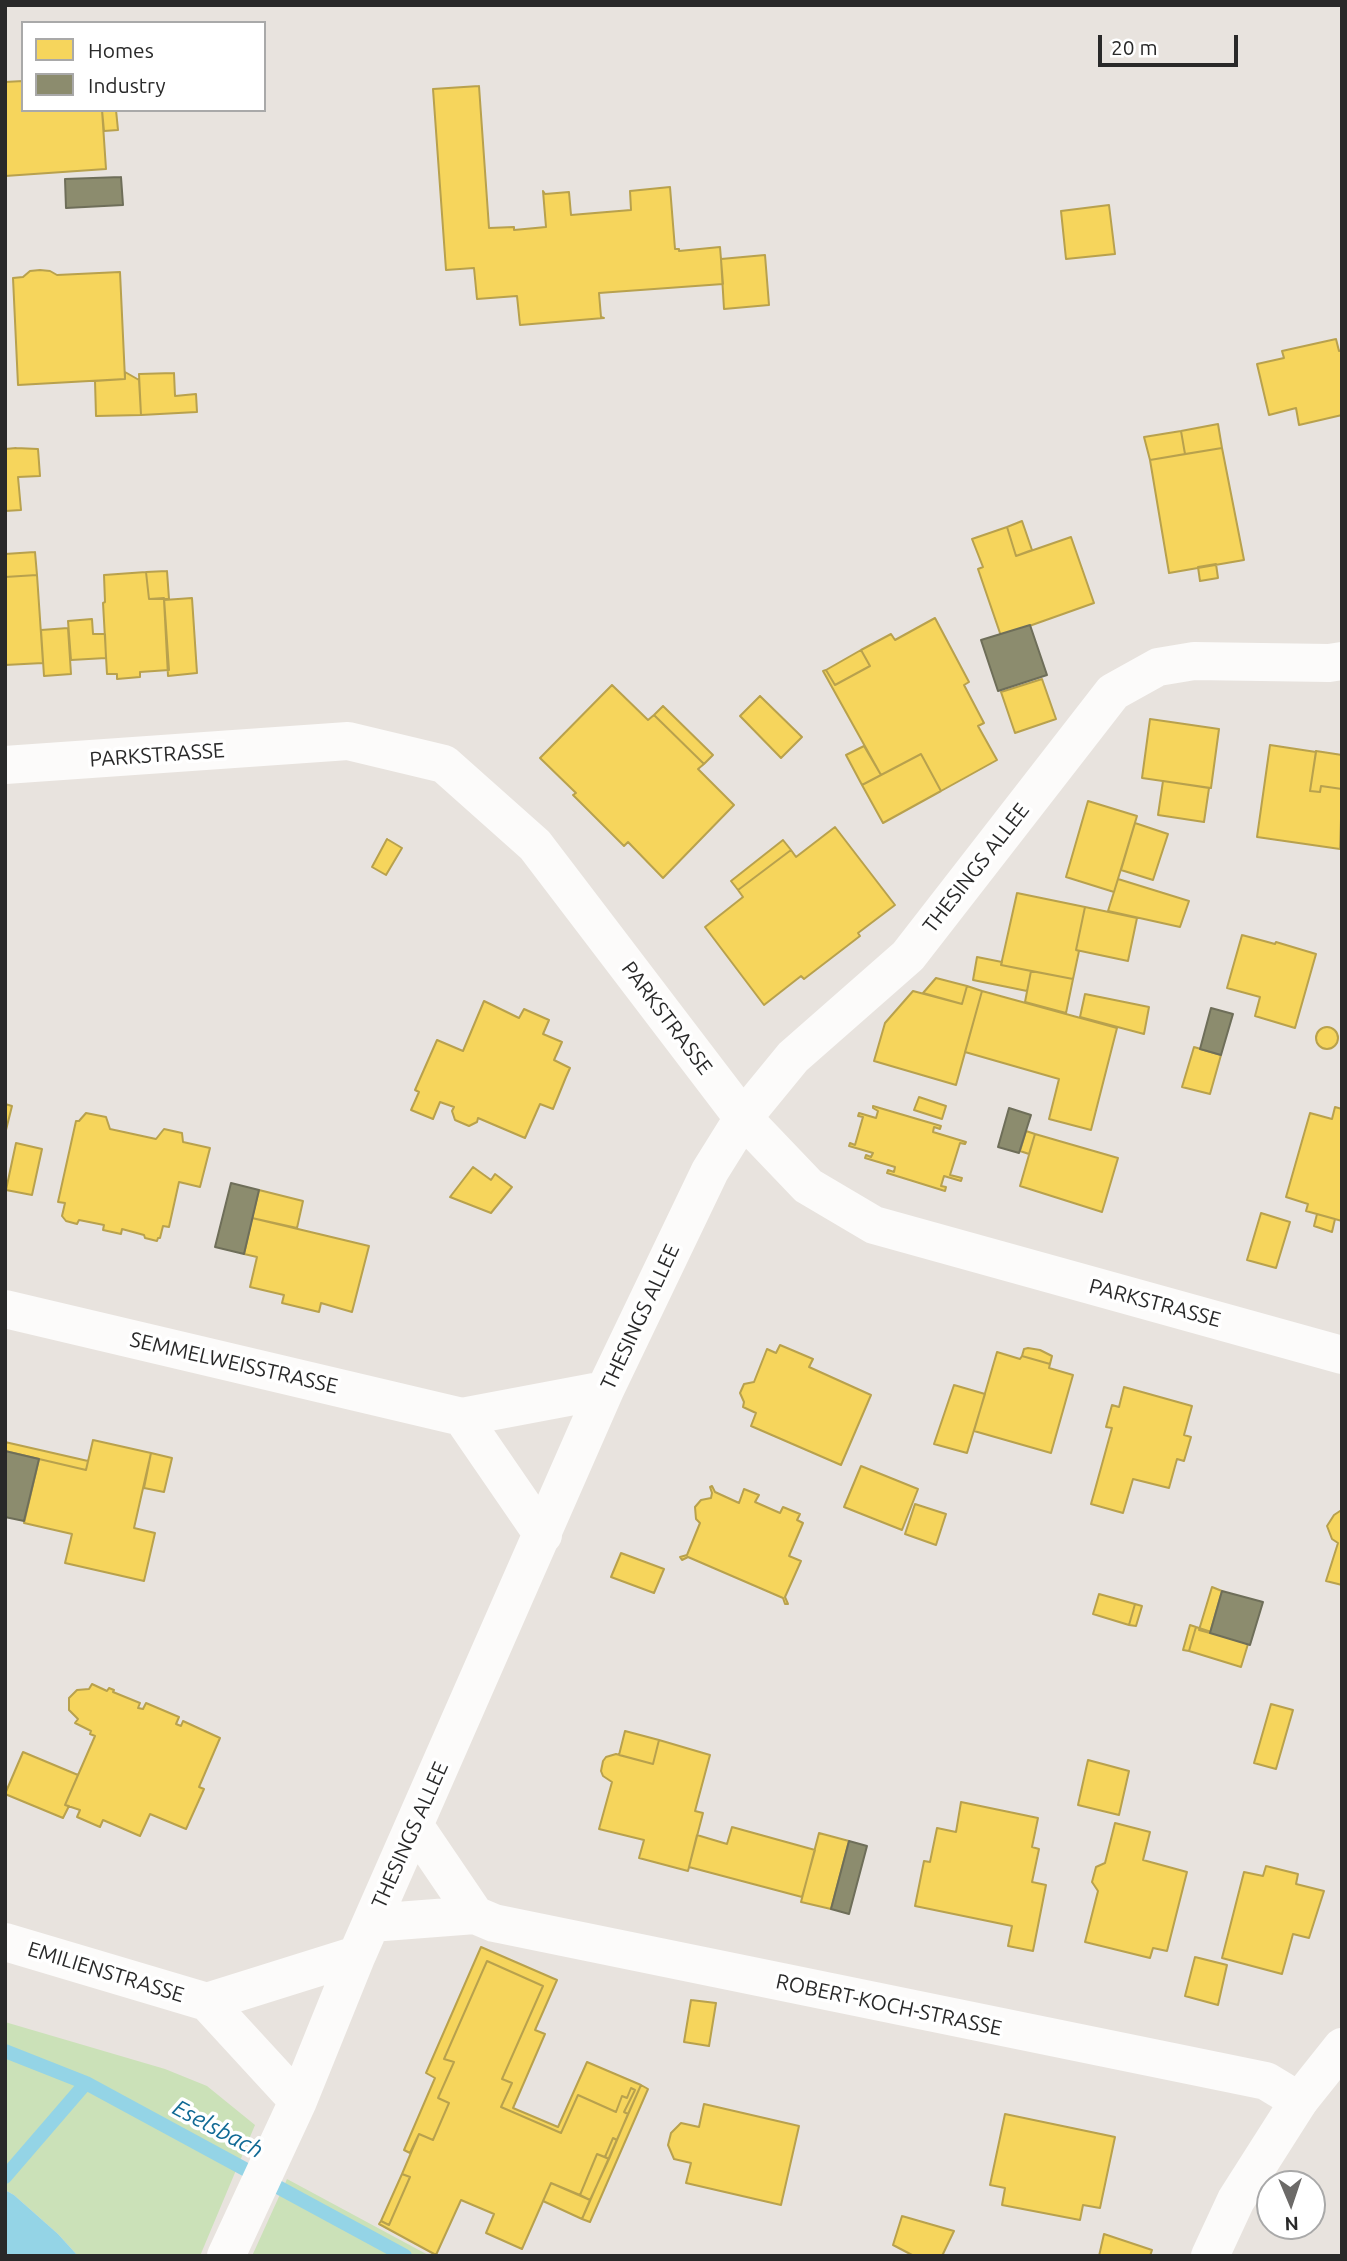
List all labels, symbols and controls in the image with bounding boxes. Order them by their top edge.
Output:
legend [21,21,266,112]
scale bar [1102,21,1242,65]
text: 20 m [1111,35,1158,59]
text: Homes [88,38,154,62]
text: Industry [88,73,166,97]
street label: PARKSTRASSE [89,738,225,772]
street label: THESINGS ALLEE [917,798,1035,938]
street label: PARKSTRASSE [616,956,718,1080]
street label: THESINGS ALLEE [595,1240,685,1394]
street label: PARKSTRASSE [1086,1273,1224,1333]
street label: SEMMELWEISSTRASSE [128,1327,340,1399]
street label: THESINGS ALLEE [366,1758,454,1912]
street label: EMILIENSTRASSE [25,1936,187,2008]
street label: ROBERT-KOCH-STRASSE [774,1969,1004,2041]
water label: Eselsbach [168,2094,268,2164]
north arrow [1256,2170,1326,2240]
text: N [1284,2213,1299,2235]

